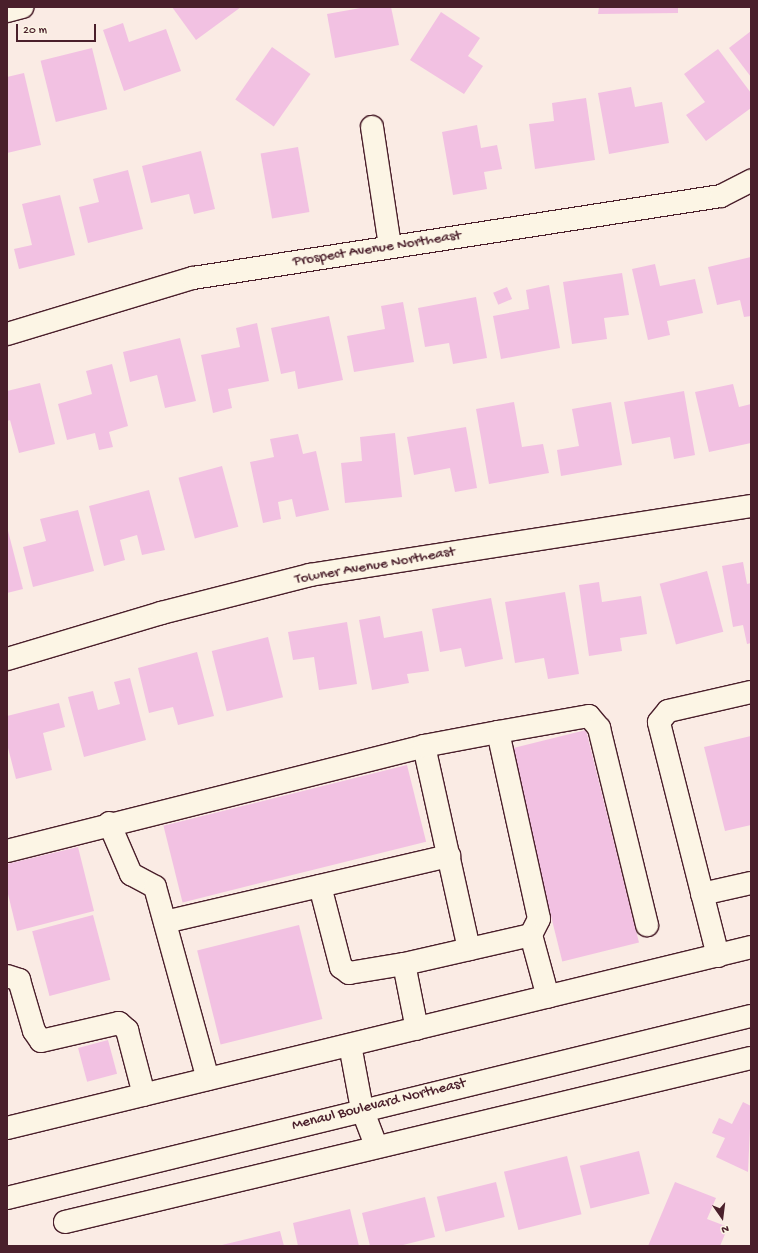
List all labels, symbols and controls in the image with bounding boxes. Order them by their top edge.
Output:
scale bar [18,16,98,42]
text: 20 m [23,24,47,38]
street label: Prospect Avenue Northeast [292,227,462,271]
street label: Towner Avenue Northeast [293,543,457,589]
street label: Menaul Boulevard Northeast [290,1075,468,1135]
north arrow [702,1197,742,1237]
text: N [720,1222,730,1235]

